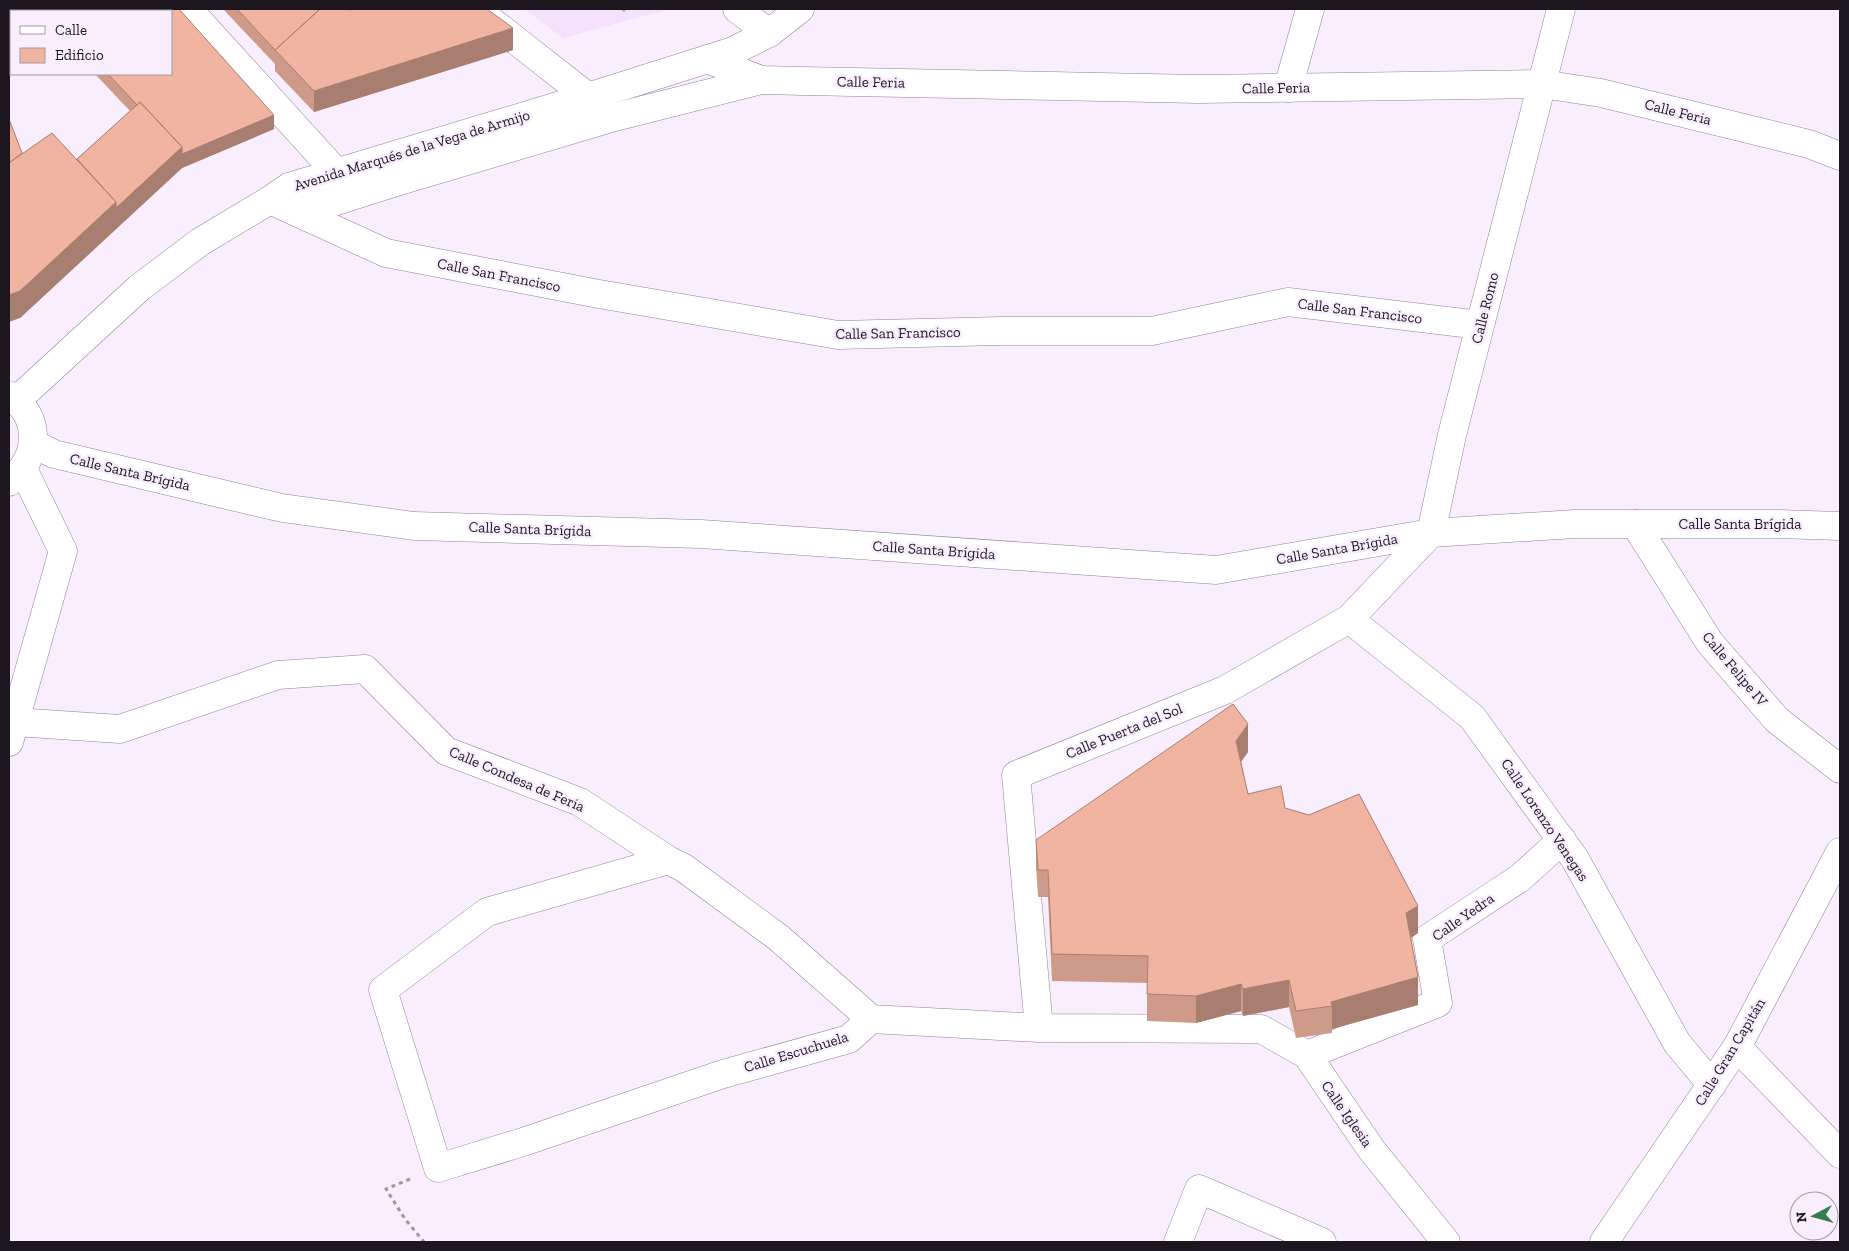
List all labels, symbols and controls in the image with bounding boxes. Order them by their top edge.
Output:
legend [10,10,172,75]
text: Calle [55,21,87,39]
text: Edificio [55,46,104,64]
street label: Calle Feria [837,72,905,92]
street label: Calle Feria [1242,78,1310,98]
street label: Calle Feria [1643,95,1713,129]
street label: Avenida Marqués de la Vega de Armijo [292,105,532,195]
street label: Calle San Francisco [436,254,563,296]
street label: Calle Romo [1467,270,1503,345]
street label: Calle San Francisco [1297,294,1424,328]
street label: Calle San Francisco [835,323,961,343]
street label: Calle Santa Brígida [68,449,192,495]
street label: Calle Santa Brígida [1679,515,1801,533]
street label: Calle Santa Brígida [468,518,592,540]
street label: Calle Santa Brígida [1275,529,1399,569]
street label: Calle Santa Brígida [872,537,996,563]
street label: Calle Felipe IV [1699,628,1772,710]
street label: Calle Puerta del Sol [1063,699,1185,763]
street label: Calle Condesa de Feria [447,742,587,816]
street label: Calle Lorenzo Venegas [1497,755,1593,885]
street label: Calle Yedra [1428,889,1498,945]
street label: Calle Gran Capitán [1691,995,1769,1109]
street label: Calle Escuchuela [742,1028,850,1076]
street label: Calle Iglesia [1318,1077,1376,1151]
north arrow [1789,1191,1839,1241]
text: N [1793,1211,1811,1223]

